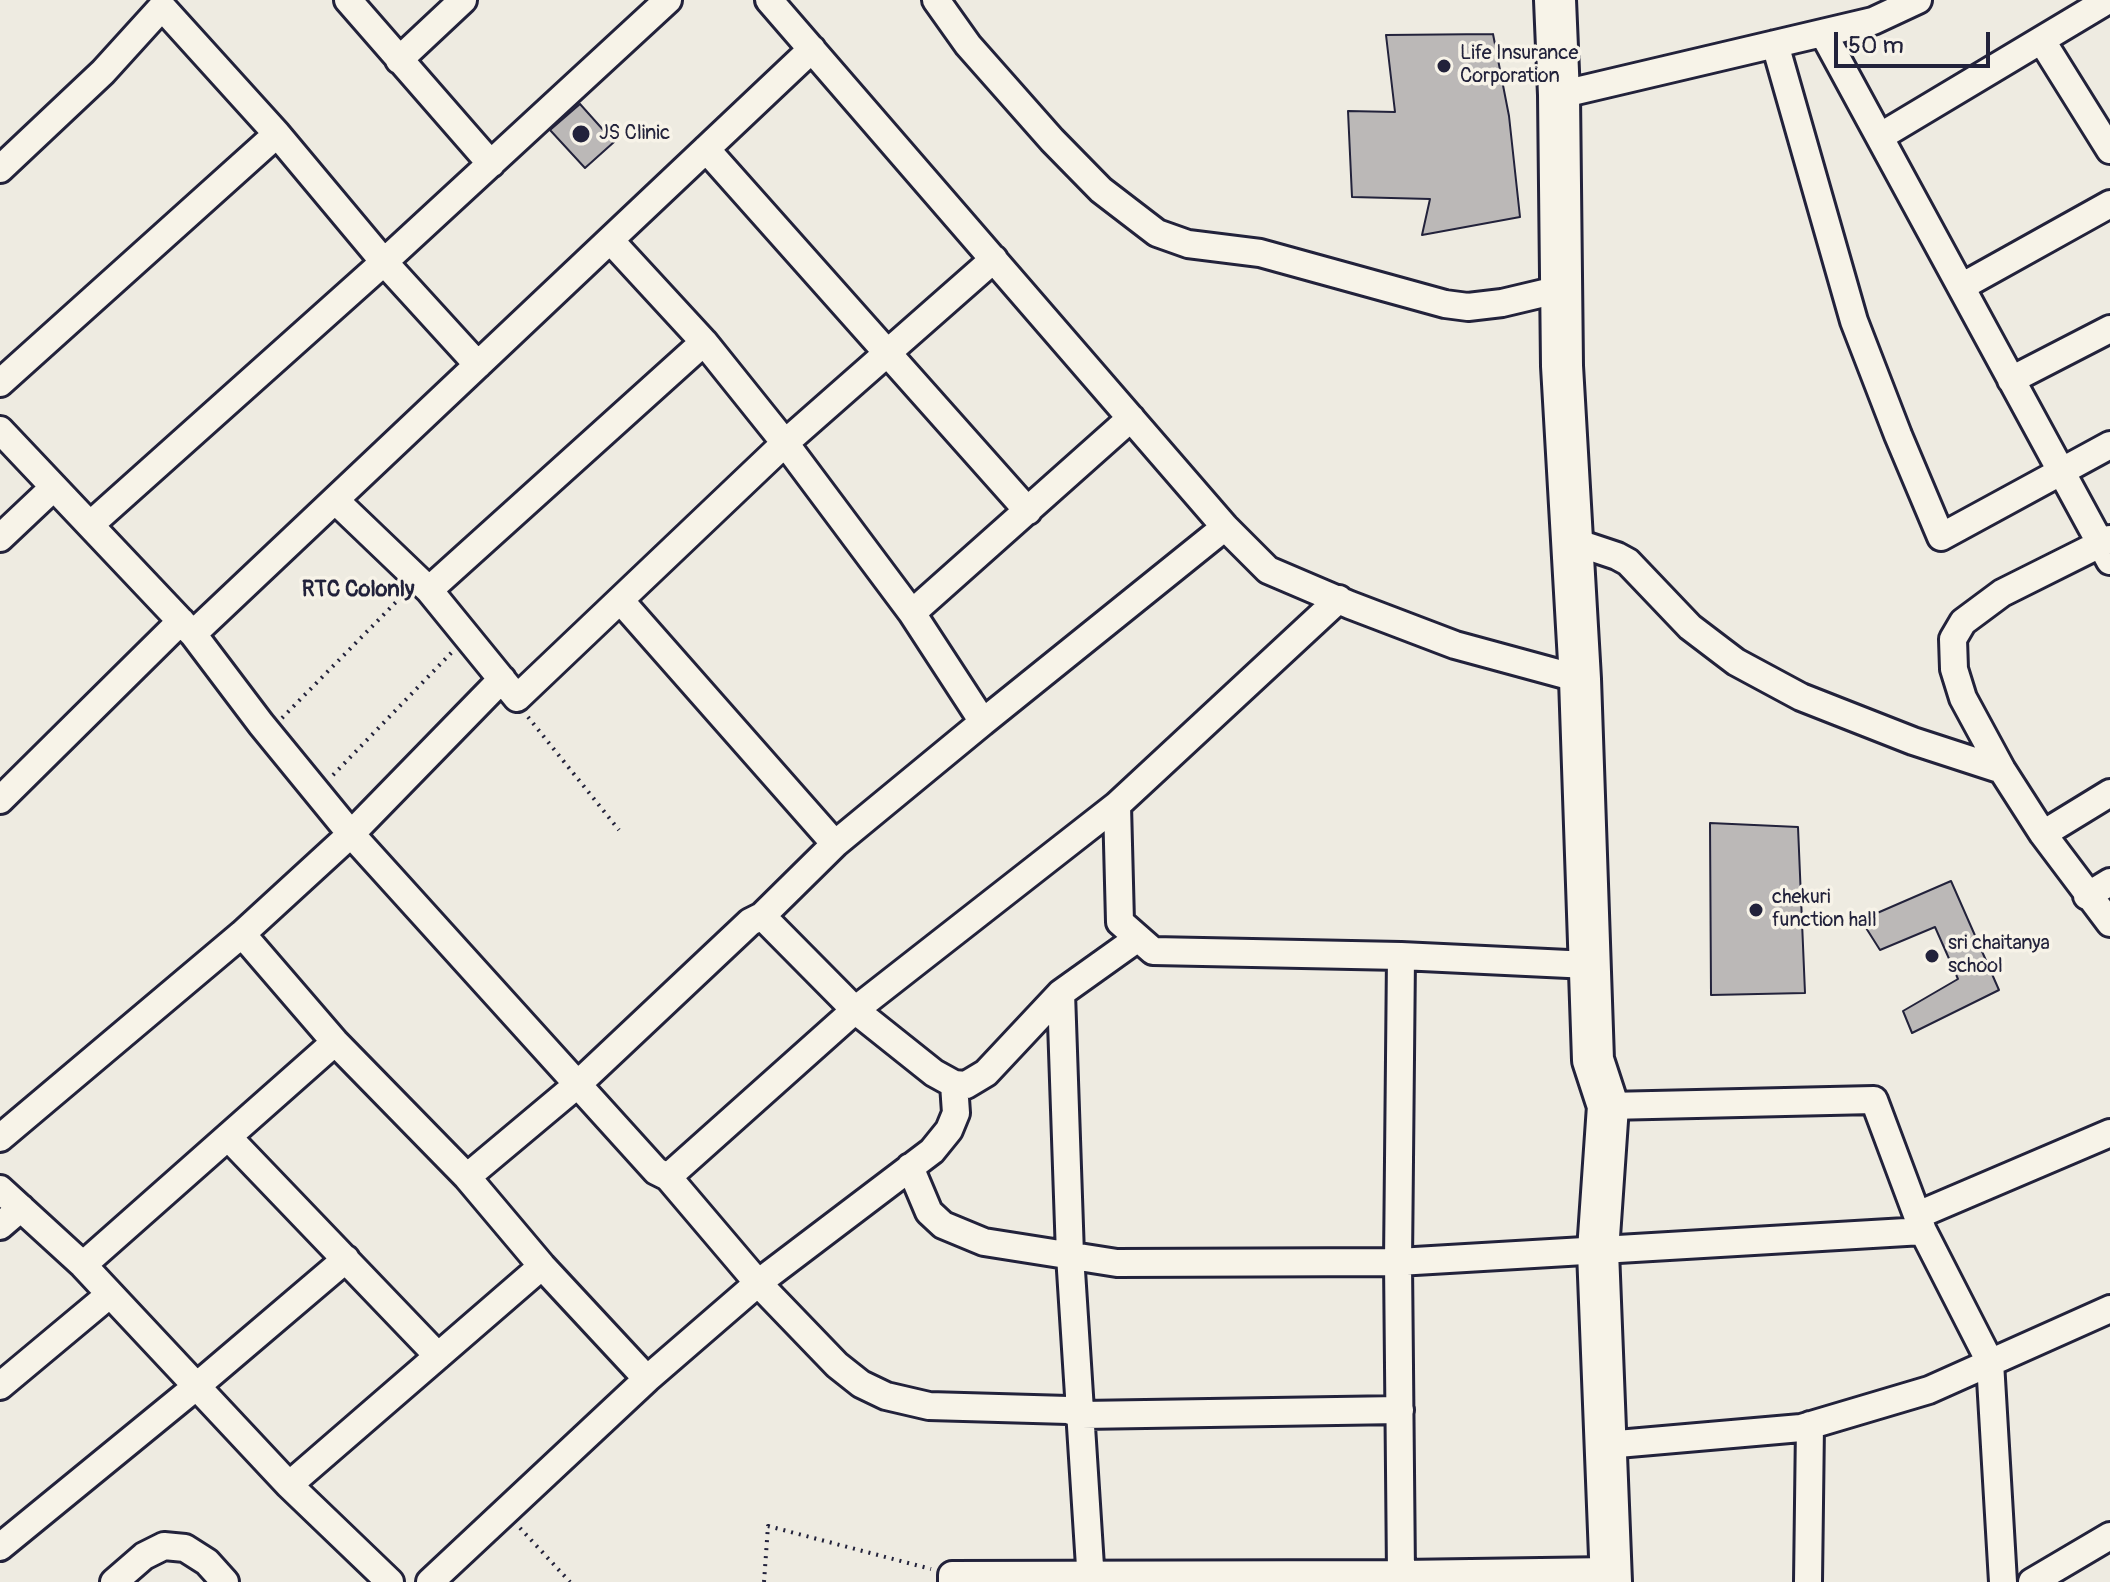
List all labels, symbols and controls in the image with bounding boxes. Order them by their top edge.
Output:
scale bar [1838,16,1994,66]
text: 50 m [1848,31,1904,60]
place label: Life Insurance Corporation [1460,42,1578,89]
marker: Life Insurance Corporation [1435,57,1453,75]
place label: JS Clinic [599,122,670,146]
marker: JS Clinic [570,123,592,145]
district label: RTC Colonly [302,577,414,603]
place label: chekuri function hall [1772,886,1877,933]
marker: chekuri function hall [1747,901,1765,919]
place label: sri chaitanya school [1948,932,2050,979]
marker: sri chaitanya school [1923,947,1941,965]

